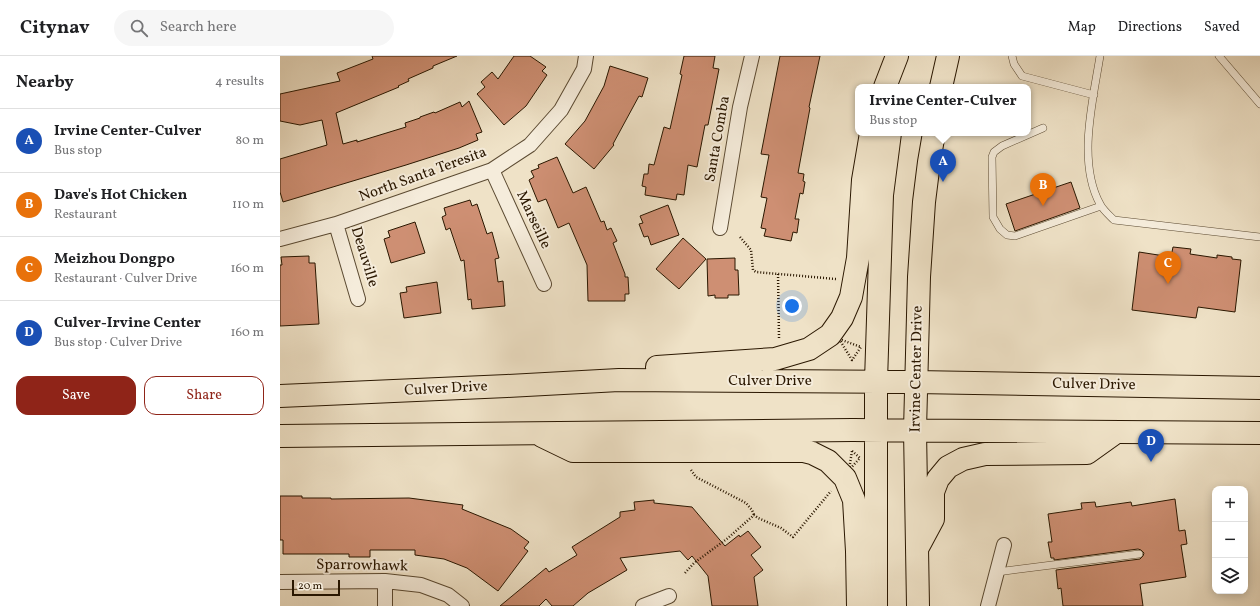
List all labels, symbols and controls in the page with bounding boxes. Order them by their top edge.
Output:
search box [114,10,394,46]
text: Citynav [20,15,90,41]
icon: search [128,17,150,39]
text: Search here [160,17,237,38]
text: Map [1068,18,1096,37]
text: Directions [1118,18,1182,37]
text: Saved [1204,18,1240,37]
text: Nearby [16,71,74,94]
text: 4 results [215,73,264,91]
popup [855,84,1031,136]
text: Irvine Center-Culver [869,91,1017,112]
street label: Santa Comba [700,94,736,184]
text: Bus stop [869,112,917,130]
text: Irvine Center-Culver [54,121,202,142]
text: A [24,132,34,150]
text: 80 m [235,132,264,150]
text: Bus stop [54,142,102,160]
street label: North Santa Teresita [356,142,490,208]
pin: A [930,149,956,182]
pin: B [1030,173,1056,206]
text: Dave's Hot Chicken [54,185,187,206]
street label: Marseille [510,188,556,252]
text: B [25,196,33,214]
text: 110 m [232,196,264,214]
text: Restaurant [54,206,117,224]
street label: Deauville [345,224,383,290]
text: Meizhou Dongpo [54,249,175,270]
pin: C [1155,251,1181,284]
text: C [25,260,33,278]
text: 160 m [230,260,264,278]
text: Restaurant · Culver Drive [54,270,197,288]
your location [782,296,802,316]
street label: Irvine Center Drive [905,305,929,433]
text: Culver-Irvine Center [54,313,201,334]
text: D [24,324,34,342]
text: 160 m [230,324,264,342]
text: Bus stop · Culver Drive [54,334,182,352]
street label: Culver Drive [728,371,812,392]
street label: Culver Drive [1052,374,1136,396]
button: Save [16,376,136,415]
button: Share [144,376,264,415]
street label: Culver Drive [404,376,488,402]
pin: D [1138,429,1164,462]
map controls [1212,486,1248,594]
button: + [1212,486,1248,522]
button: − [1212,522,1248,558]
street label: Sparrowhawk [316,555,408,577]
button: layers [1212,558,1248,594]
scale bar [292,578,340,597]
text: 20 m [298,579,322,594]

